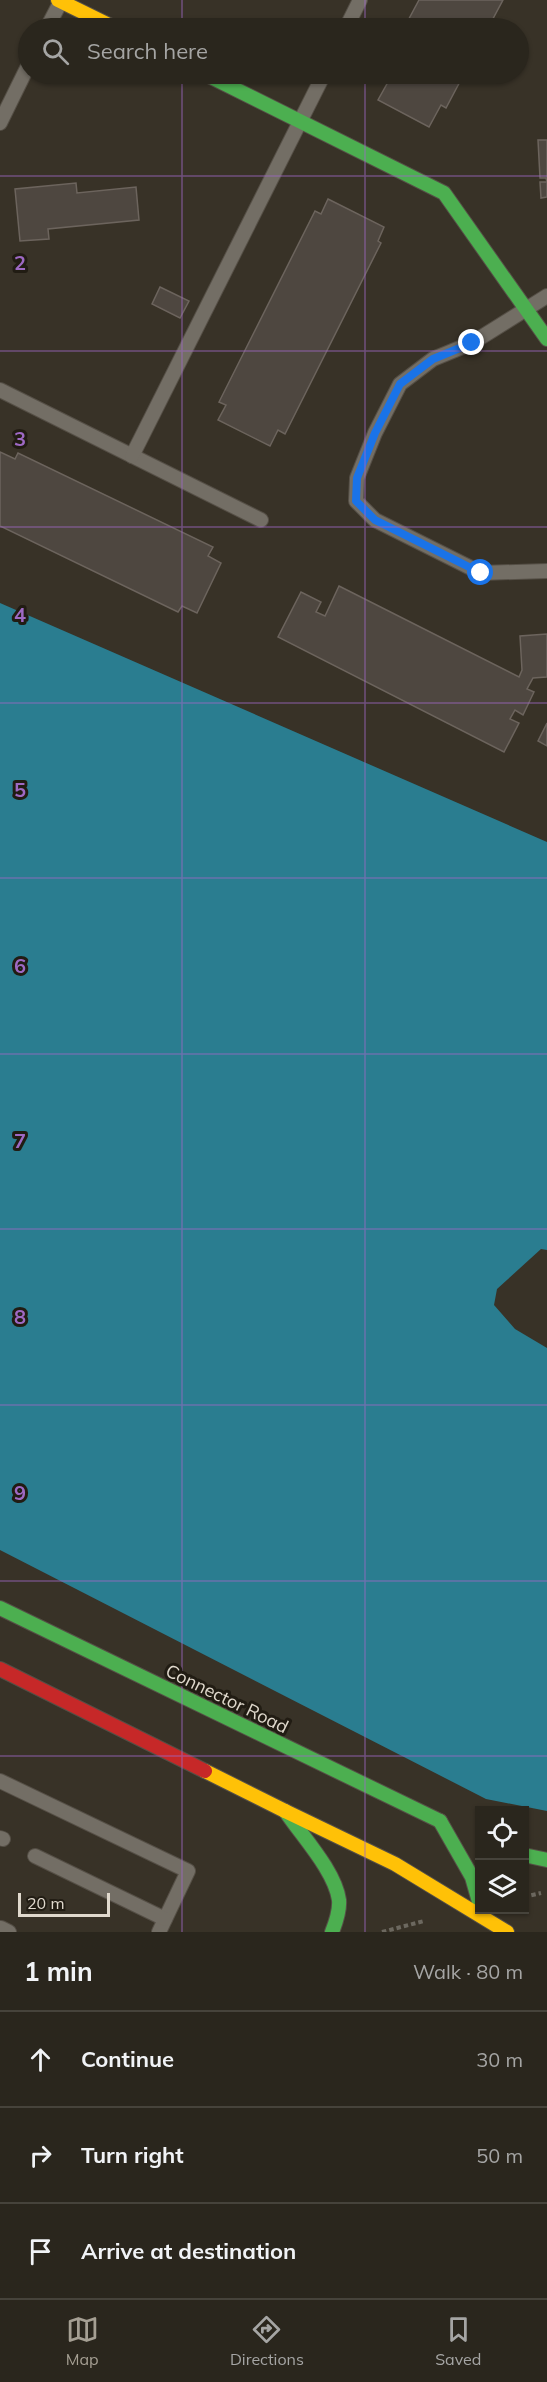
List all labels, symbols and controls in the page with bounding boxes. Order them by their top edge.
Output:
search box [18,18,529,84]
icon: search [39,35,72,68]
text: Search here [87,37,208,65]
text: 2 [14,250,26,275]
route end [458,329,484,355]
text: 3 [14,426,26,451]
route start [467,559,493,585]
text: 4 [14,602,26,627]
text: 5 [14,777,26,802]
text: 6 [14,953,26,978]
text: 7 [14,1128,26,1153]
text: 8 [14,1304,26,1329]
text: 9 [14,1480,26,1505]
street label: Connector Road [162,1659,292,1738]
map controls [475,1806,529,1914]
button: locate [475,1806,529,1860]
button: layers [475,1860,529,1914]
scale bar [18,1890,110,1918]
text: 20 m [27,1893,64,1913]
text: 1 min [24,1955,93,1988]
text: Walk · 80 m [413,1959,523,1984]
icon: ahead [24,2043,57,2076]
text: Continue [81,2045,174,2073]
text: 30 m [476,2047,523,2072]
icon: right [24,2139,57,2172]
text: Turn right [81,2141,184,2169]
text: 50 m [476,2143,523,2168]
icon: arrive [24,2235,57,2268]
text: Arrive at destination [81,2237,296,2265]
tab: Map [66,2313,99,2369]
tab: Directions [230,2313,304,2369]
tab: Saved [435,2313,481,2369]

